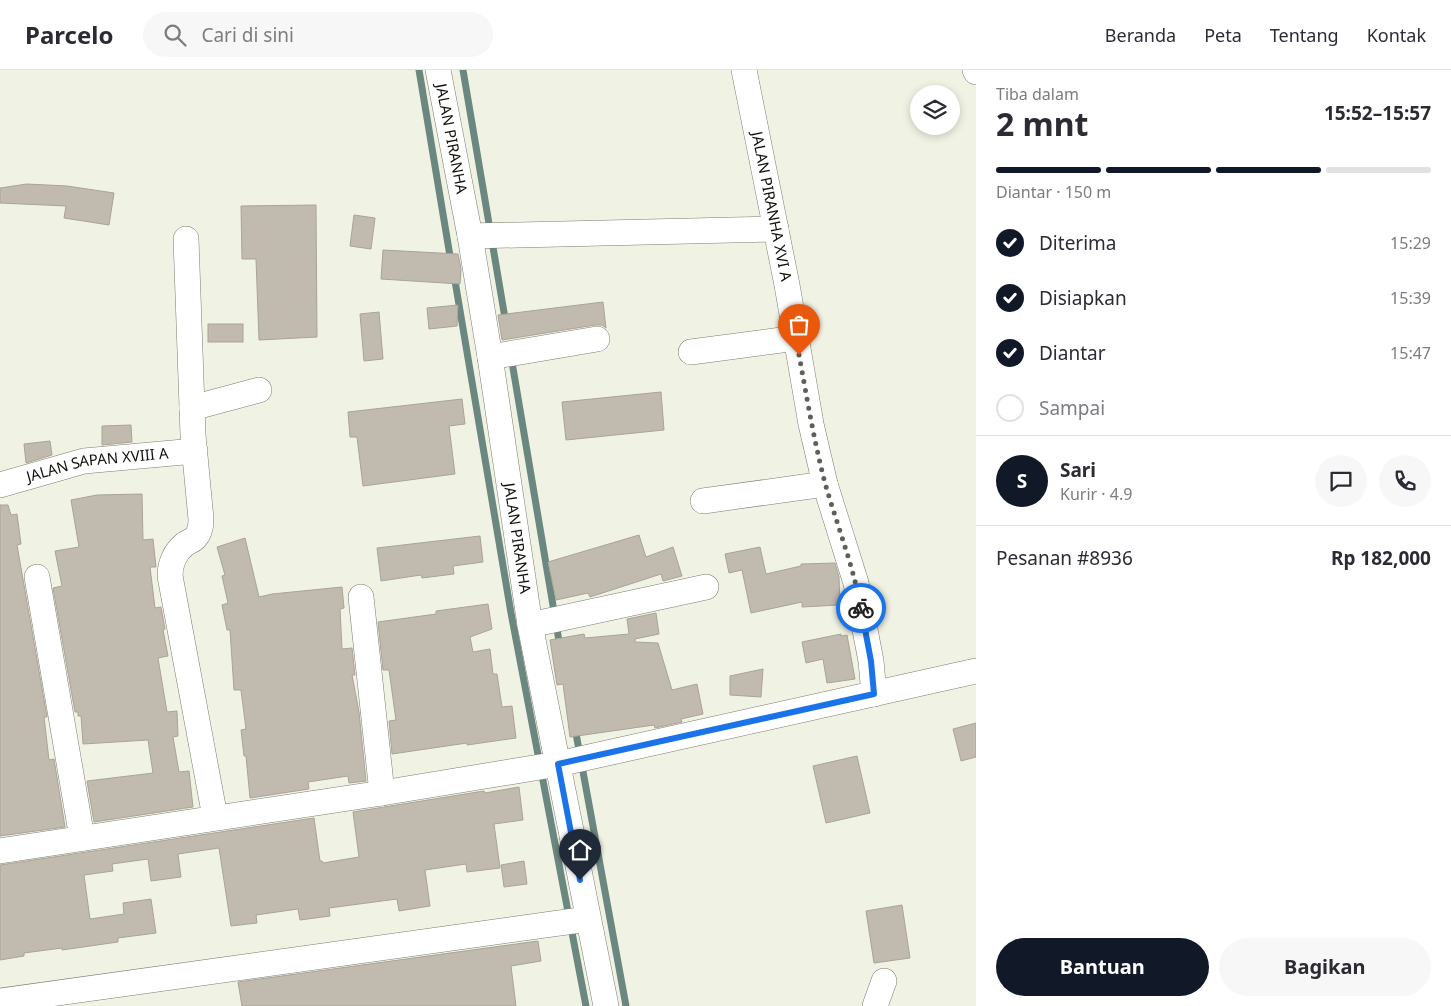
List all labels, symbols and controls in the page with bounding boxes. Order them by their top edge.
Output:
search box [143,12,493,57]
text: Parcelo [25,18,113,51]
icon: search [161,21,189,49]
text: Cari di sini [201,22,294,48]
text: Beranda [1105,23,1176,47]
text: Peta [1204,23,1242,47]
text: Tentang [1270,23,1339,47]
text: Kontak [1367,23,1426,47]
street label: JALAN PIRANHA [431,80,473,196]
text: Tiba dalam [996,83,1079,105]
map controls [910,85,960,135]
button: layers [910,85,960,135]
text: 15:52–15:57 [1324,100,1431,126]
text: 2 mnt [996,102,1089,145]
street label: JALAN PIRANHA XVI A [747,128,797,283]
text: Diantar · 150 m [996,181,1111,203]
icon: check [996,229,1024,257]
text: Diterima [1039,230,1117,256]
text: 15:29 [1390,232,1431,254]
icon: check [996,284,1024,312]
text: Disiapkan [1039,285,1127,311]
text: 15:39 [1390,287,1431,309]
pin [778,304,820,355]
icon: bag [785,311,813,339]
icon: check [996,339,1024,367]
text: Diantar [1039,340,1106,366]
text: 15:47 [1390,342,1431,364]
text: Sampai [1039,395,1105,421]
street label: JALAN SAPAN XVIII A [22,442,170,487]
button: chat [1315,455,1367,507]
button: phone [1379,455,1431,507]
text: Sari [1060,457,1096,483]
text: S [1017,468,1027,494]
street label: JALAN PIRANHA [500,479,536,595]
text: Kurir · 4.9 [1060,483,1132,505]
text: Pesanan #8936 [996,545,1133,571]
text: Rp 182,000 [1331,545,1431,571]
courier [836,583,886,633]
icon: bike [847,594,875,622]
pin [559,829,601,880]
icon: home [566,836,594,864]
button: Bantuan [996,938,1209,996]
button: Bagikan [1219,938,1431,996]

